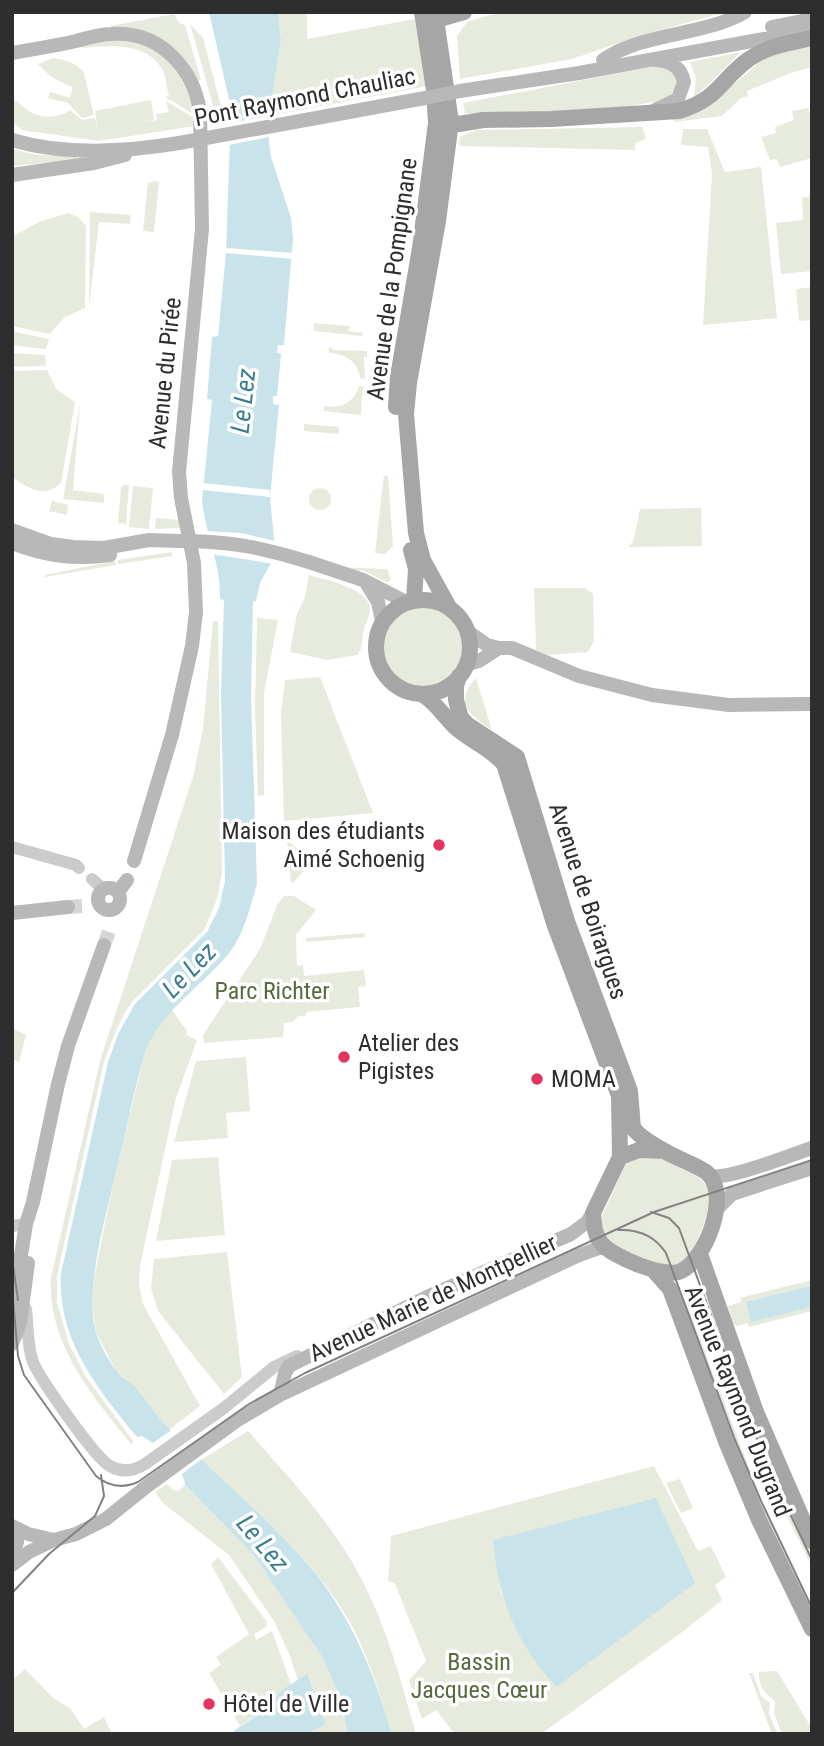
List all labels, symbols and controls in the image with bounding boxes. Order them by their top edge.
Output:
street label: Pont Raymond Chauliac [192,62,418,132]
street label: Avenue de la Pompignane [361,156,423,402]
street label: Avenue du Pirée [143,296,187,450]
water label: Le Lez [225,367,261,435]
street label: Avenue de Boirargues [543,799,633,1003]
place label: Maison des étudiants Aimé Schoenig [222,817,425,873]
marker: Maison des étudiants Aimé Schoenig [431,837,447,853]
water label: Le Lez [156,936,222,1004]
park label: Parc Richter [215,977,329,1005]
place label: Atelier des Pigistes [358,1029,459,1085]
marker: Atelier des Pigistes [336,1049,352,1065]
place label: MOMA [551,1065,616,1093]
marker: MOMA [529,1071,545,1087]
street label: Avenue Marie de Montpellier [305,1228,561,1368]
street label: Avenue Raymond Dugrand [679,1281,797,1521]
water label: Le Lez [231,1509,295,1577]
park label: Bassin Jacques Cœur [411,1648,547,1704]
place label: Hôtel de Ville [223,1690,349,1718]
marker: Hôtel de Ville [201,1696,217,1712]

